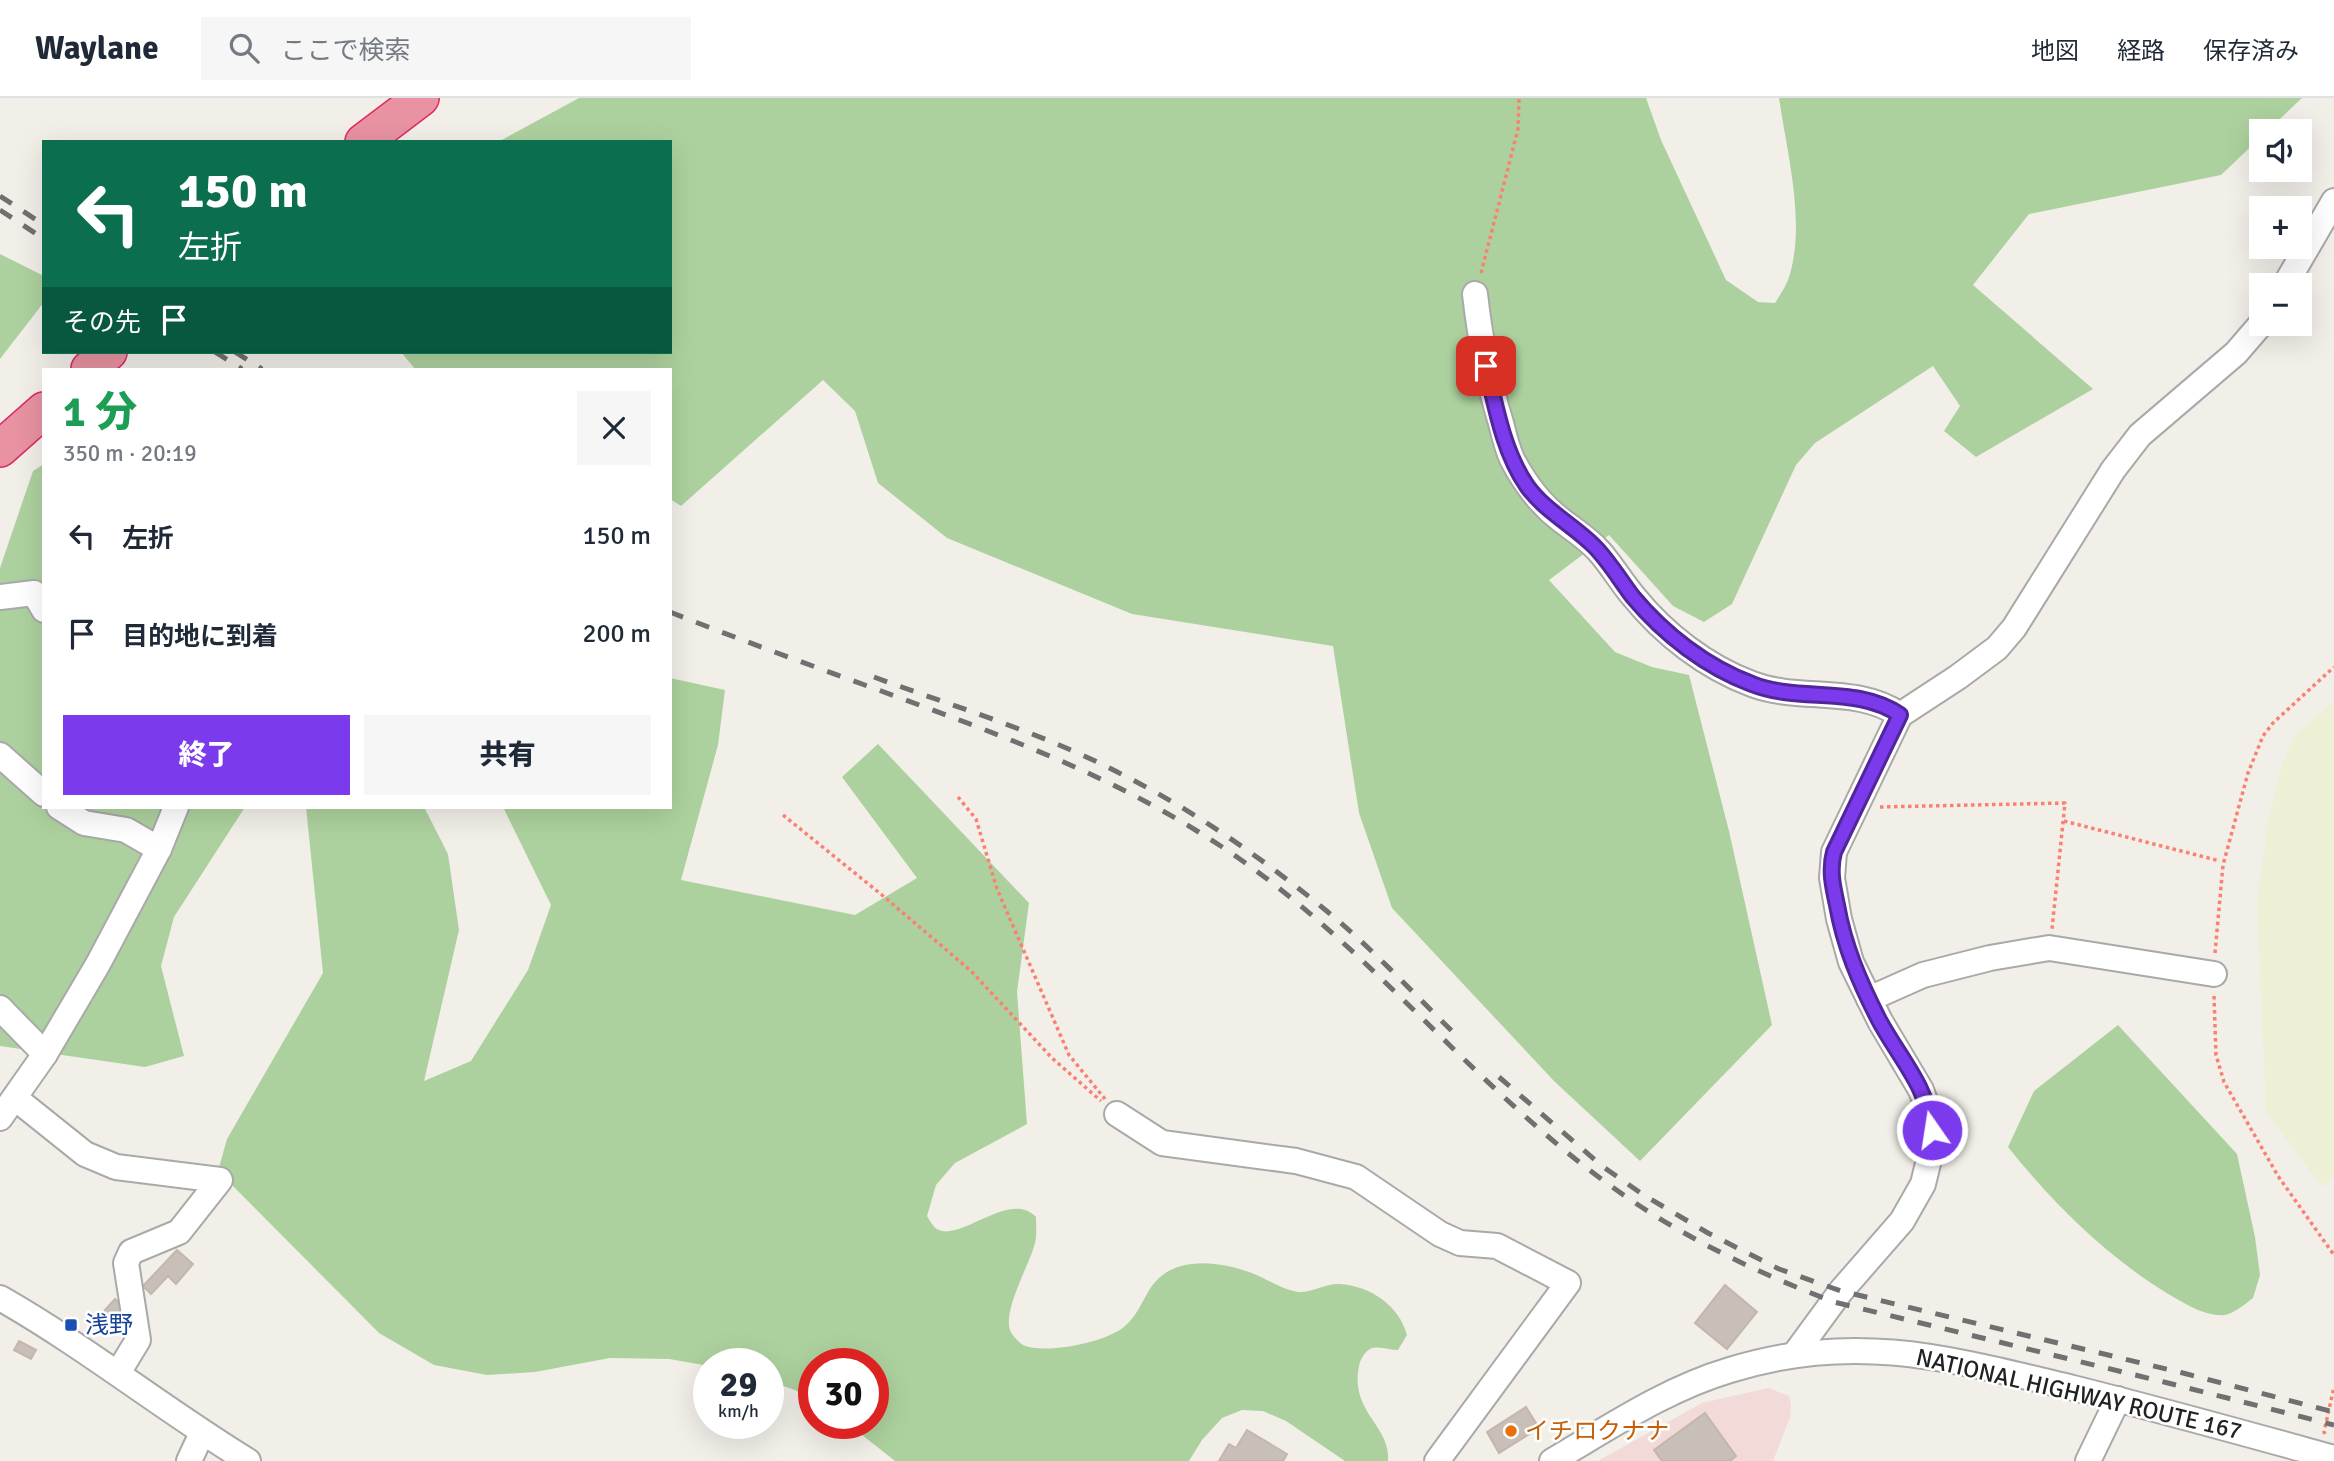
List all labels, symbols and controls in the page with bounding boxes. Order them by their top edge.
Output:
search box [201,17,691,80]
text: Waylane [35,28,159,69]
icon: search [225,29,263,67]
text: ここで検索 [281,35,411,67]
text: 地図 [2031,36,2079,66]
text: 経路 [2117,36,2165,66]
text: 保存済み [2203,36,2299,66]
map controls [2249,119,2312,336]
button: sound [2249,119,2312,182]
text: 150 m [178,161,308,221]
icon: left [63,168,154,259]
button: + [2249,196,2312,259]
text: 左折 [178,228,242,267]
button: − [2249,273,2312,336]
icon: arrive [155,301,193,339]
text: その先 [63,307,141,339]
pin [1456,336,1516,396]
icon: arrive [1467,347,1505,385]
text: 1 分 [63,387,137,438]
button: close [577,391,651,465]
text: 350 m · 20:19 [63,439,197,468]
icon: left [63,517,101,555]
text: 150 m [582,520,651,552]
text: 左折 [122,523,174,555]
icon: arrive [63,615,101,653]
text: 200 m [582,618,651,650]
text: 目的地に到着 [122,621,278,653]
button: 終了 [63,715,350,795]
button: 共有 [364,715,651,795]
position arrow [1895,1093,1969,1167]
place label: 浅野 [85,1310,133,1340]
marker: 浅野 [63,1317,79,1333]
street label: NATIONAL HIGHWAY ROUTE 167 [1913,1342,2245,1446]
speed limit sign: 30 [798,1348,889,1439]
text: 29 [720,1363,757,1406]
text: km/h [718,1400,759,1422]
place label: イチロクナナ [1525,1416,1669,1446]
marker: イチロクナナ [1503,1423,1519,1439]

